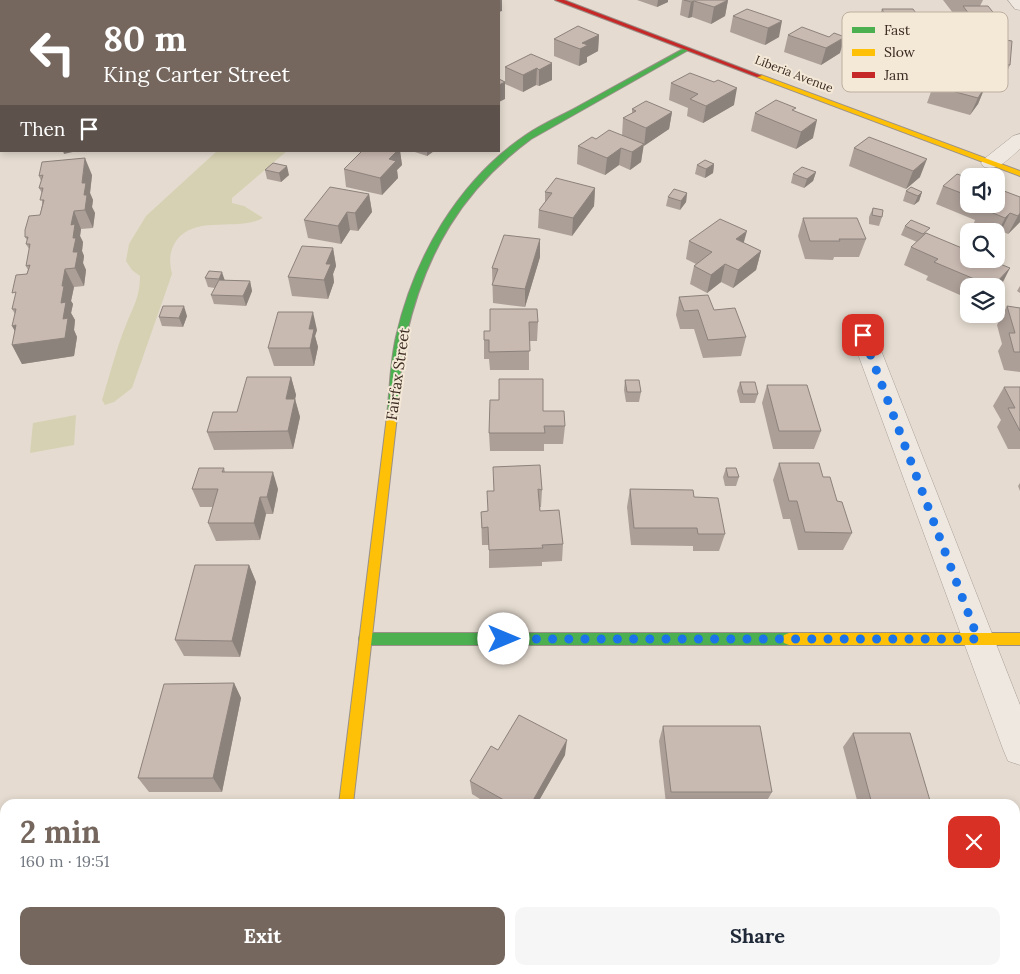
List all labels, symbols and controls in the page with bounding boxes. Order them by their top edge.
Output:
legend [842,12,1008,92]
text: 80 m [103,16,187,61]
icon: left [20,20,85,85]
text: Fast [884,21,911,39]
text: Slow [884,43,916,61]
street label: Liberia Avenue [753,52,836,95]
text: King Carter Street [103,60,290,88]
text: Jam [883,66,909,84]
icon: arrive [75,115,103,143]
text: Then [20,117,65,141]
map controls [960,168,1005,323]
button: sound [960,168,1005,213]
button: search [960,223,1005,268]
button: layers [960,278,1005,323]
pin [842,314,884,356]
icon: arrive [849,321,877,349]
street label: Fairfax Street [382,326,413,421]
position arrow [477,612,529,664]
text: 2 min [20,813,100,851]
button: close [948,816,1000,868]
text: 160 m · 19:51 [20,851,110,871]
button: Exit [20,907,505,965]
button: Share [515,907,1000,965]

